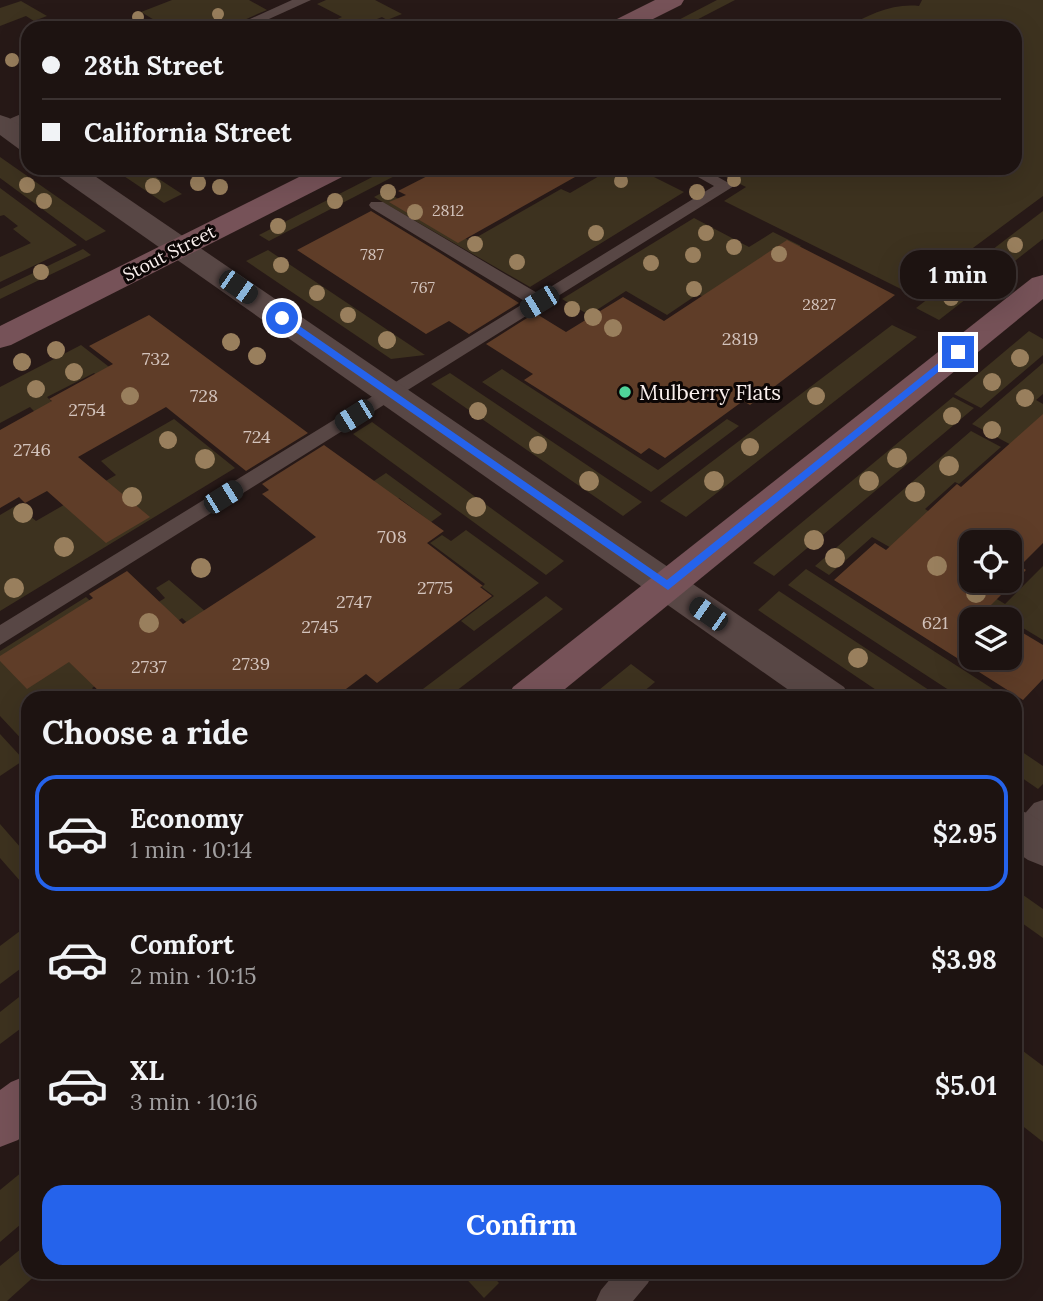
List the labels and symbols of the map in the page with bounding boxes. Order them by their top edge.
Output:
house number: 2812 [432,200,464,220]
street label: Stout Street [119,220,219,286]
house number: 787 [360,244,384,264]
callout: 1 min [900,250,1016,300]
car [215,266,262,308]
house number: 767 [411,277,436,297]
car [516,282,563,322]
house number: 2827 [802,294,836,314]
route start [266,302,298,334]
house number: 2819 [722,327,758,350]
route end [942,336,974,368]
house number: 732 [142,347,170,370]
place label: Mulberry Flats [639,379,781,406]
house number: 728 [190,384,218,407]
marker: Mulberry Flats [617,384,633,400]
car [331,396,378,436]
house number: 2754 [68,398,106,421]
house number: 724 [243,425,271,448]
house number: 2746 [13,438,51,461]
car [200,477,247,517]
house number: 708 [377,525,407,548]
house number: 2775 [417,576,453,599]
house number: 2747 [336,590,372,613]
car [685,593,732,635]
house number: 621 [922,611,948,634]
house number: 2745 [301,615,339,638]
house number: 2739 [232,652,270,675]
house number: 2737 [131,655,167,678]

